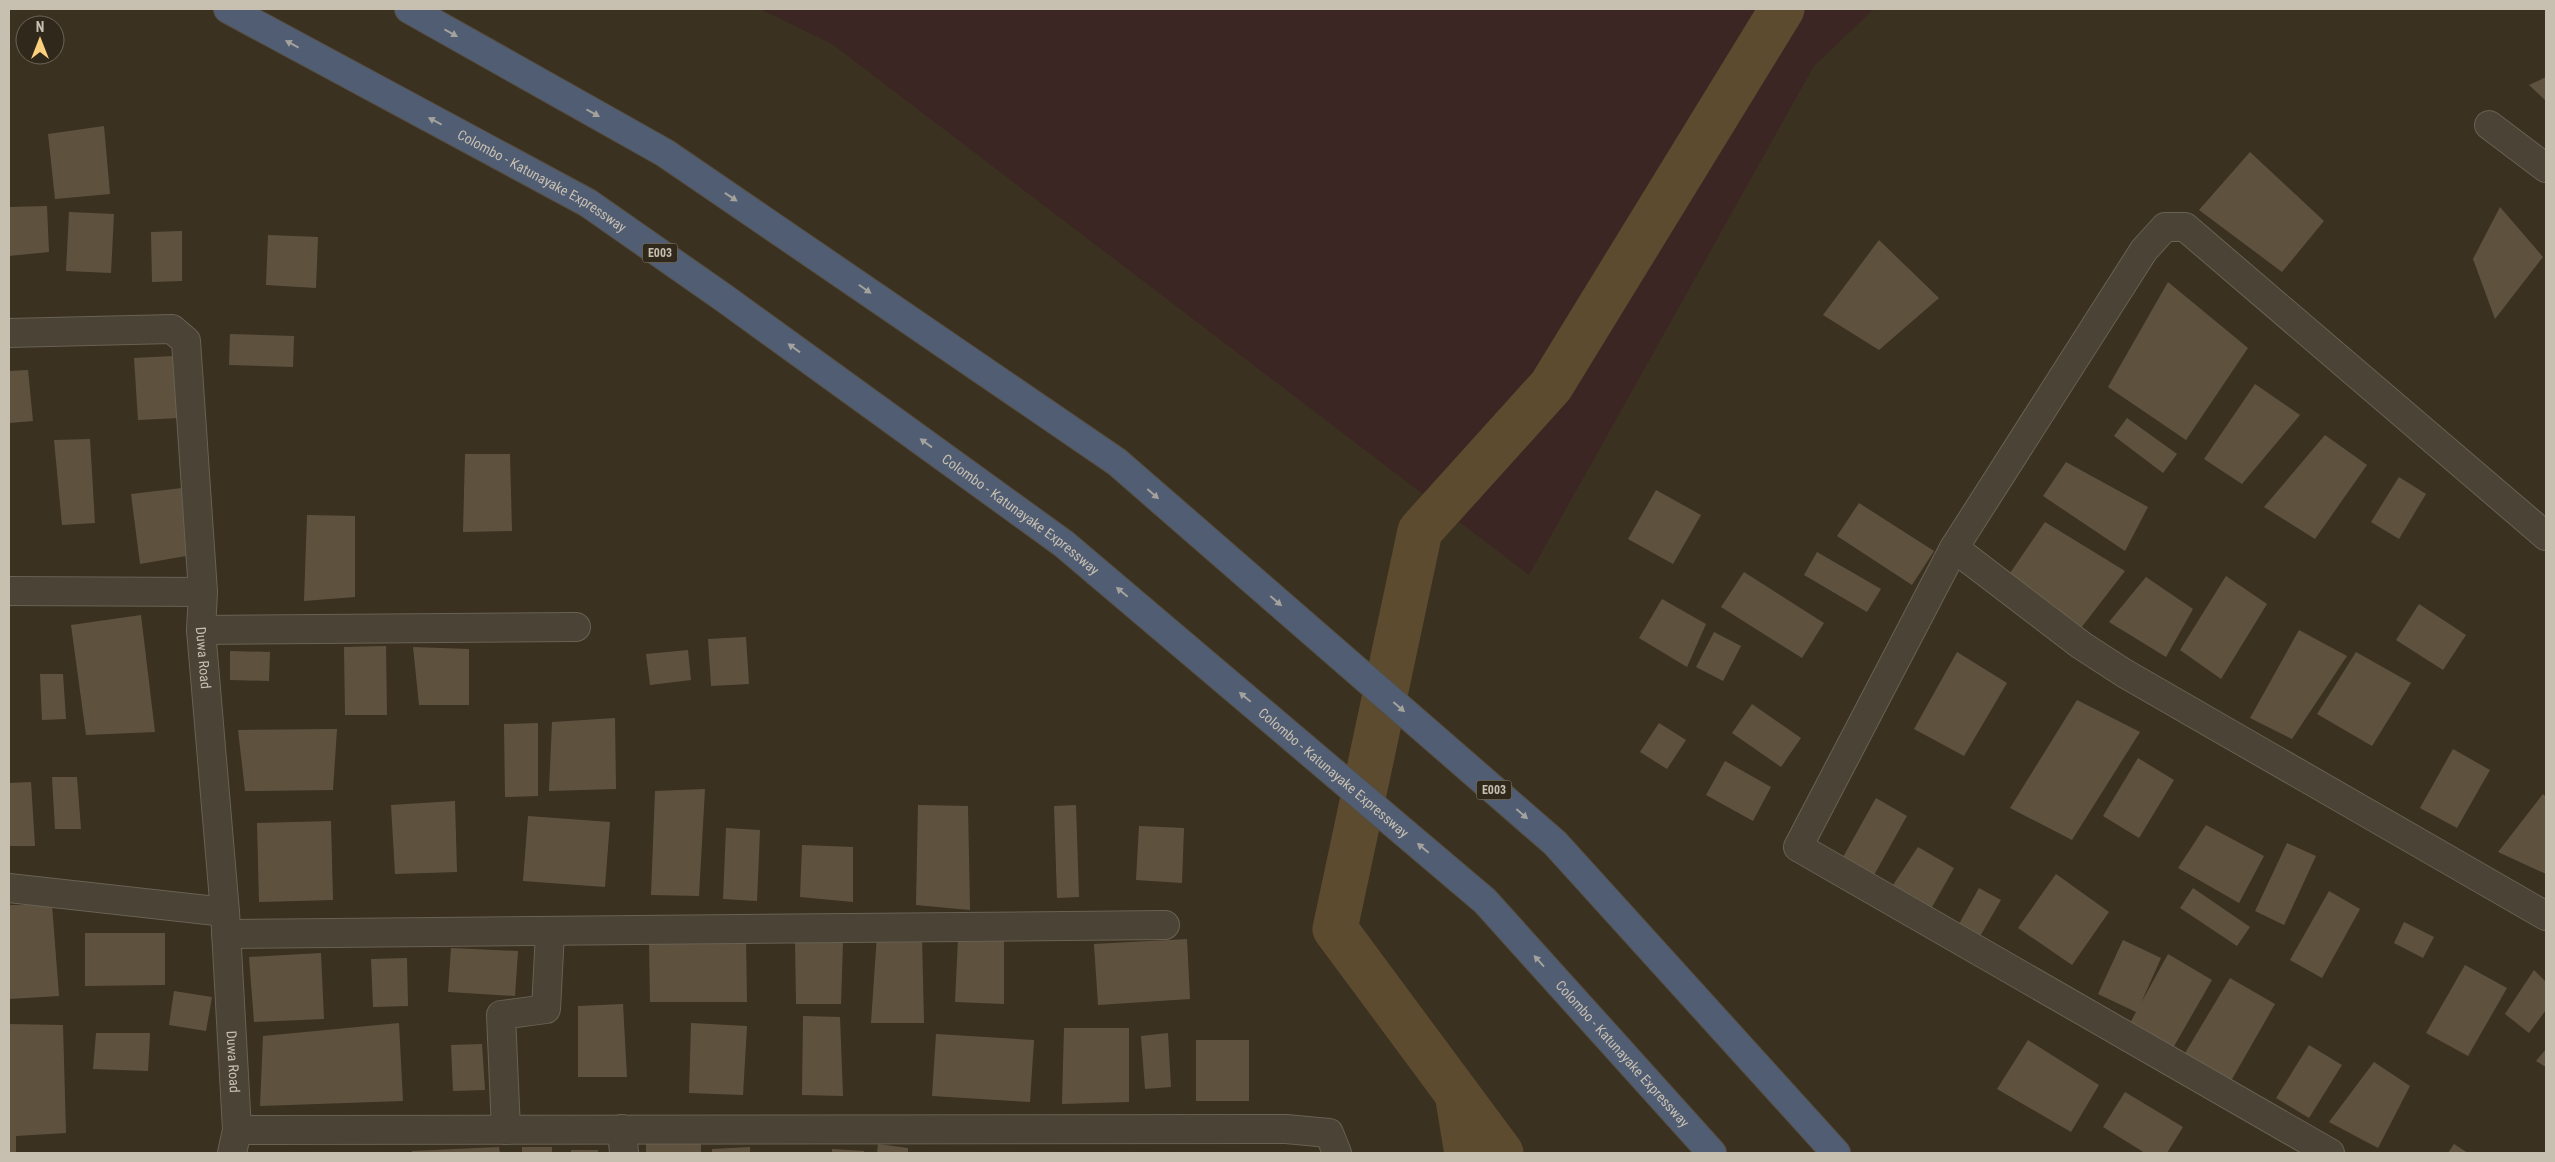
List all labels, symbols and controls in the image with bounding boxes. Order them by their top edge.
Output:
north arrow [15,15,65,65]
text: N [36,19,44,35]
one-way arrow [444,28,458,37]
one-way arrow [285,40,300,48]
one-way arrow [586,108,599,117]
one-way arrow [428,117,443,125]
street label: Colombo - Katunayake Expressway [455,126,630,235]
one-way arrow [724,192,738,202]
road number: E003 [642,244,678,262]
one-way arrow [859,284,872,294]
one-way arrow [787,343,801,353]
one-way arrow [919,438,933,448]
street label: Colombo - Katunayake Expressway [939,451,1102,578]
one-way arrow [1147,488,1159,500]
one-way arrow [1116,586,1128,598]
one-way arrow [1270,595,1283,606]
street label: Duwa Road [193,626,214,689]
one-way arrow [1239,692,1252,703]
one-way arrow [1392,702,1405,713]
street label: Colombo - Katunayake Expressway [1255,704,1412,841]
road number: E003 [1476,780,1512,800]
one-way arrow [1515,808,1527,820]
one-way arrow [1417,842,1429,854]
one-way arrow [1533,955,1545,967]
street label: Colombo - Katunayake Expressway [1552,977,1693,1130]
street label: Duwa Road [224,1030,243,1093]

